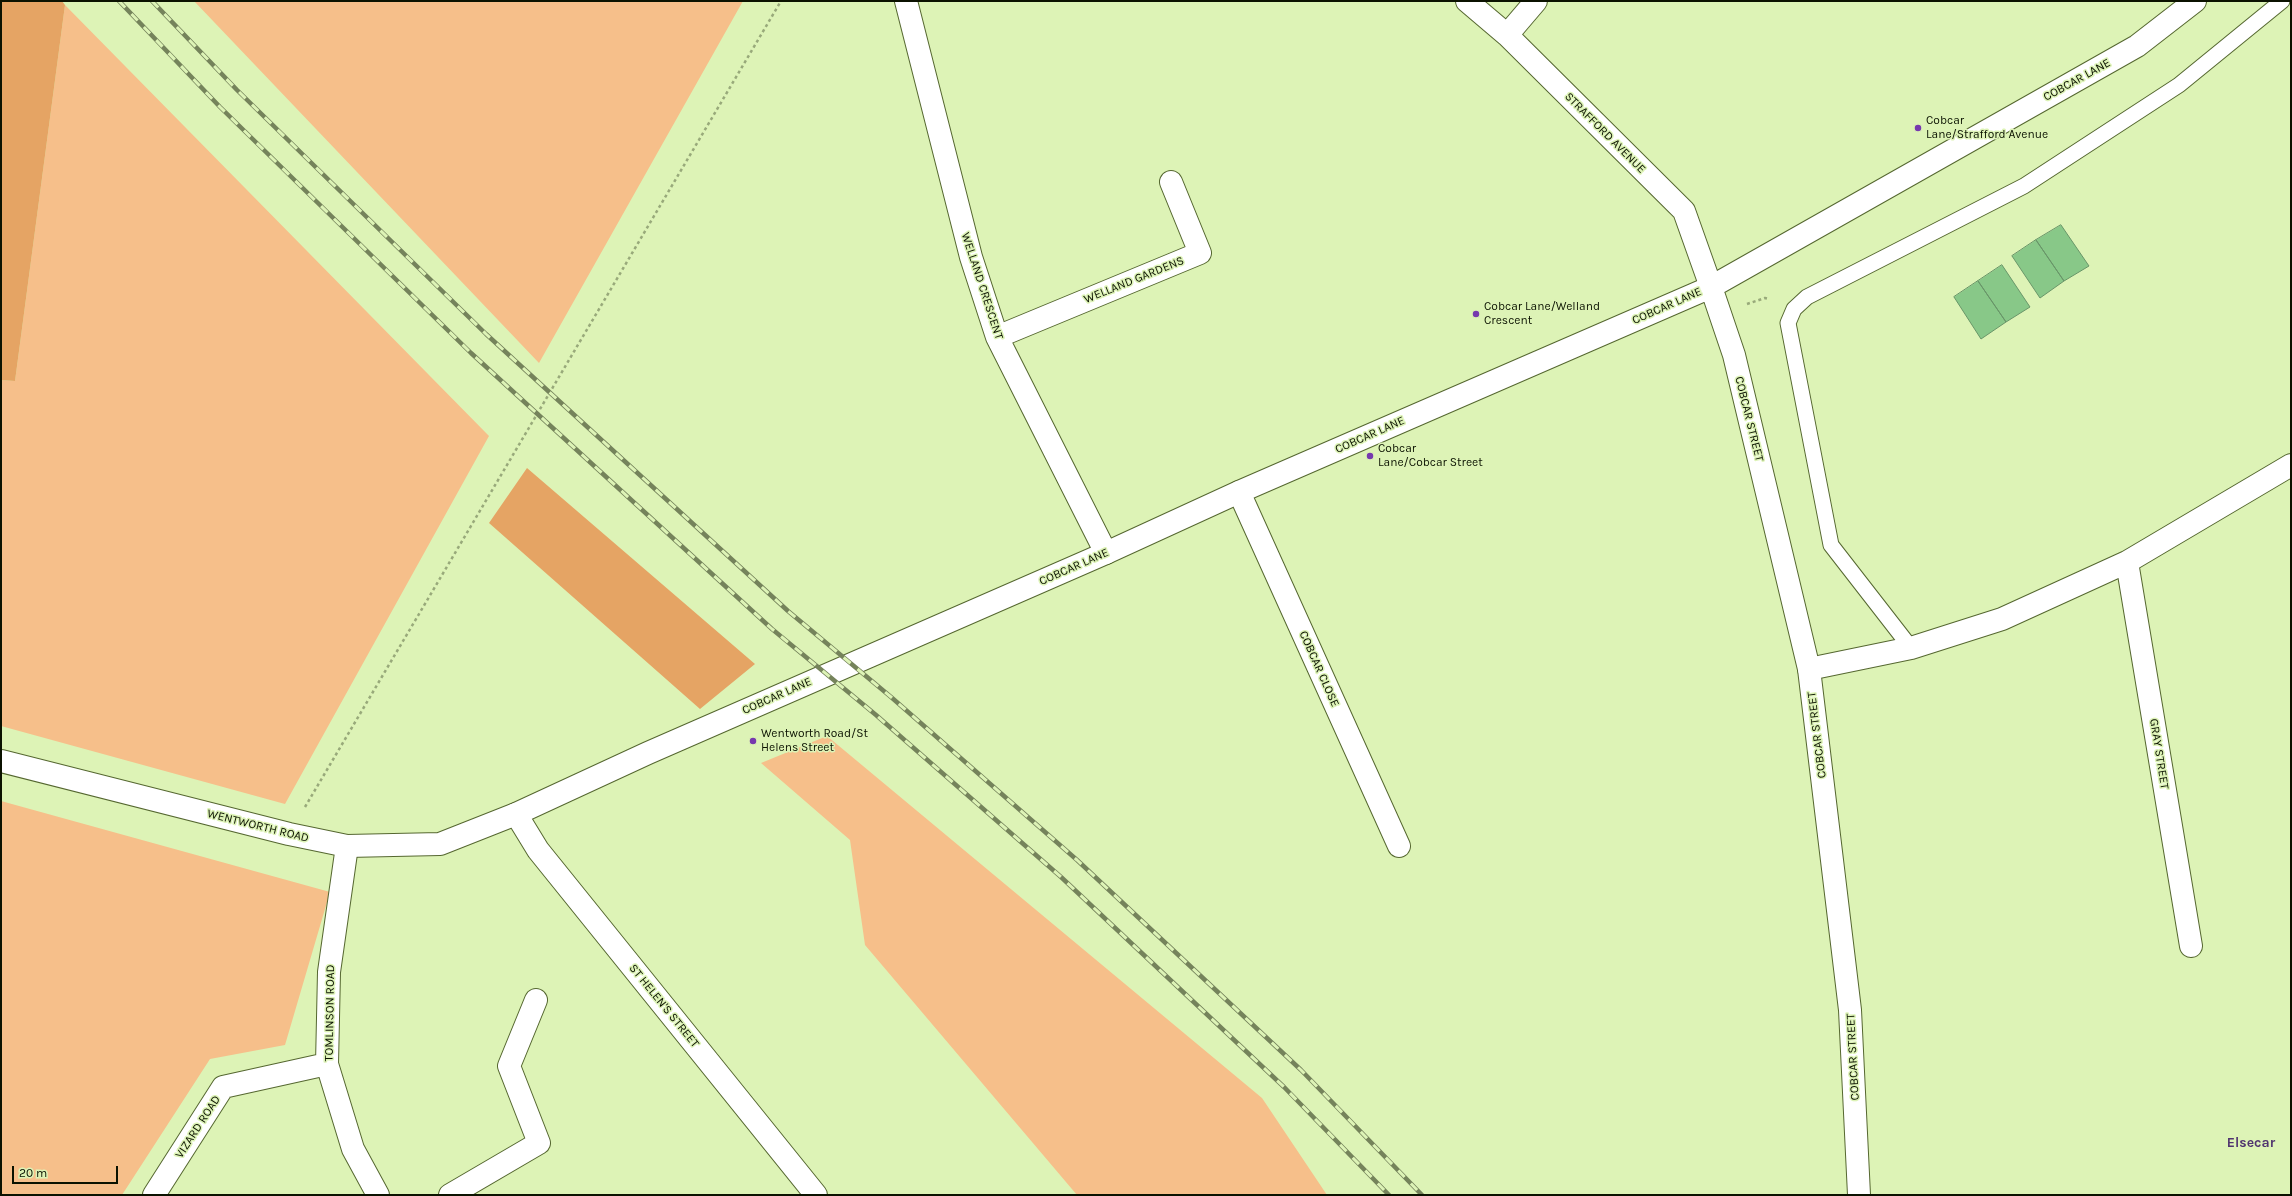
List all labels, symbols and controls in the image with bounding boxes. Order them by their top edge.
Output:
street label: COBCAR LANE [2041,56,2113,104]
street label: STRAFFORD AVENUE [1561,89,1649,177]
place label: Cobcar Lane/Strafford Avenue [1926,114,2048,142]
marker: Cobcar Lane/Strafford Avenue [1913,123,1923,133]
street label: WELLAND CRESCENT [958,231,1006,341]
street label: WELLAND GARDENS [1082,253,1186,307]
street label: COBCAR LANE [1630,284,1704,328]
place label: Cobcar Lane/Welland Crescent [1484,300,1600,328]
marker: Cobcar Lane/Welland Crescent [1471,309,1481,319]
street label: COBCAR STREET [1731,375,1767,463]
street label: COBCAR LANE [1333,413,1407,457]
place label: Cobcar Lane/Cobcar Street [1378,442,1483,470]
marker: Cobcar Lane/Cobcar Street [1365,451,1375,461]
street label: COBCAR LANE [1037,545,1111,589]
street label: COBCAR CLOSE [1296,629,1342,709]
street label: COBCAR LANE [740,674,814,718]
street label: COBCAR STREET [1805,691,1829,779]
street label: GRAY STREET [2146,718,2172,790]
place label: Wentworth Road/St Helens Street [761,727,868,755]
marker: Wentworth Road/St Helens Street [748,736,758,746]
street label: WENTWORTH ROAD [206,806,310,846]
street label: ST HELEN'S STREET [626,961,702,1051]
street label: TOMLINSON ROAD [322,964,338,1062]
street label: COBCAR STREET [1844,1013,1862,1101]
street label: VIZARD ROAD [172,1093,224,1161]
district label: Elsecar [2227,1135,2275,1151]
scale bar [14,1158,120,1184]
text: 20 m [19,1166,47,1180]

